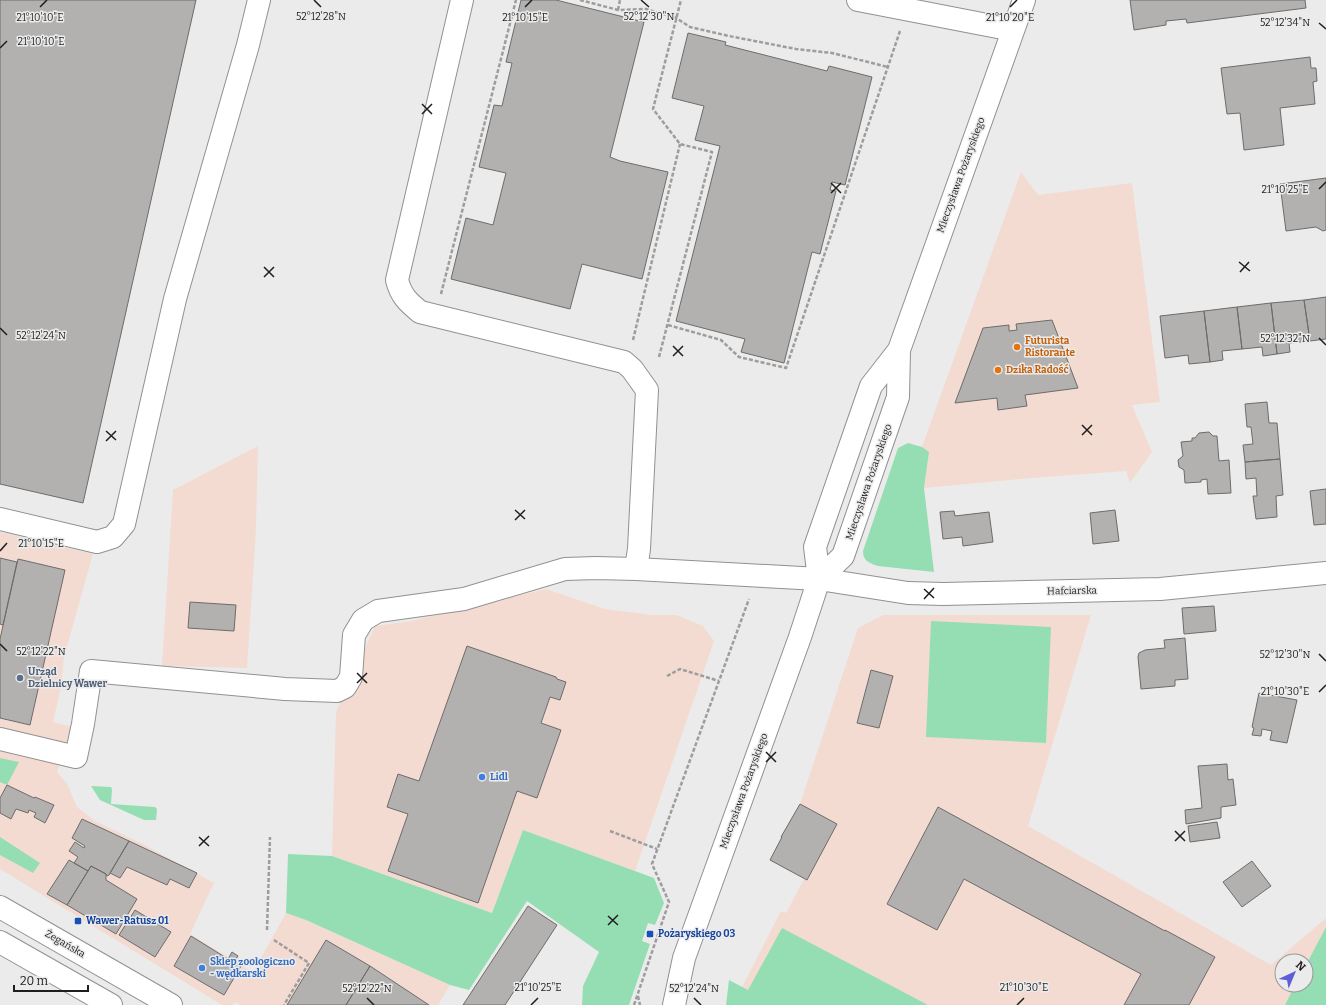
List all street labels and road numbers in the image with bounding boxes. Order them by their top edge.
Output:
street label: Mieczysława Pożaryskiego [934,115,988,234]
street label: Mieczysława Pożaryskiego [843,422,895,542]
street label: Hafciarska [1047,585,1098,597]
street label: Mieczysława Pożaryskiego [717,731,771,850]
street label: Żegańska [43,926,89,961]

